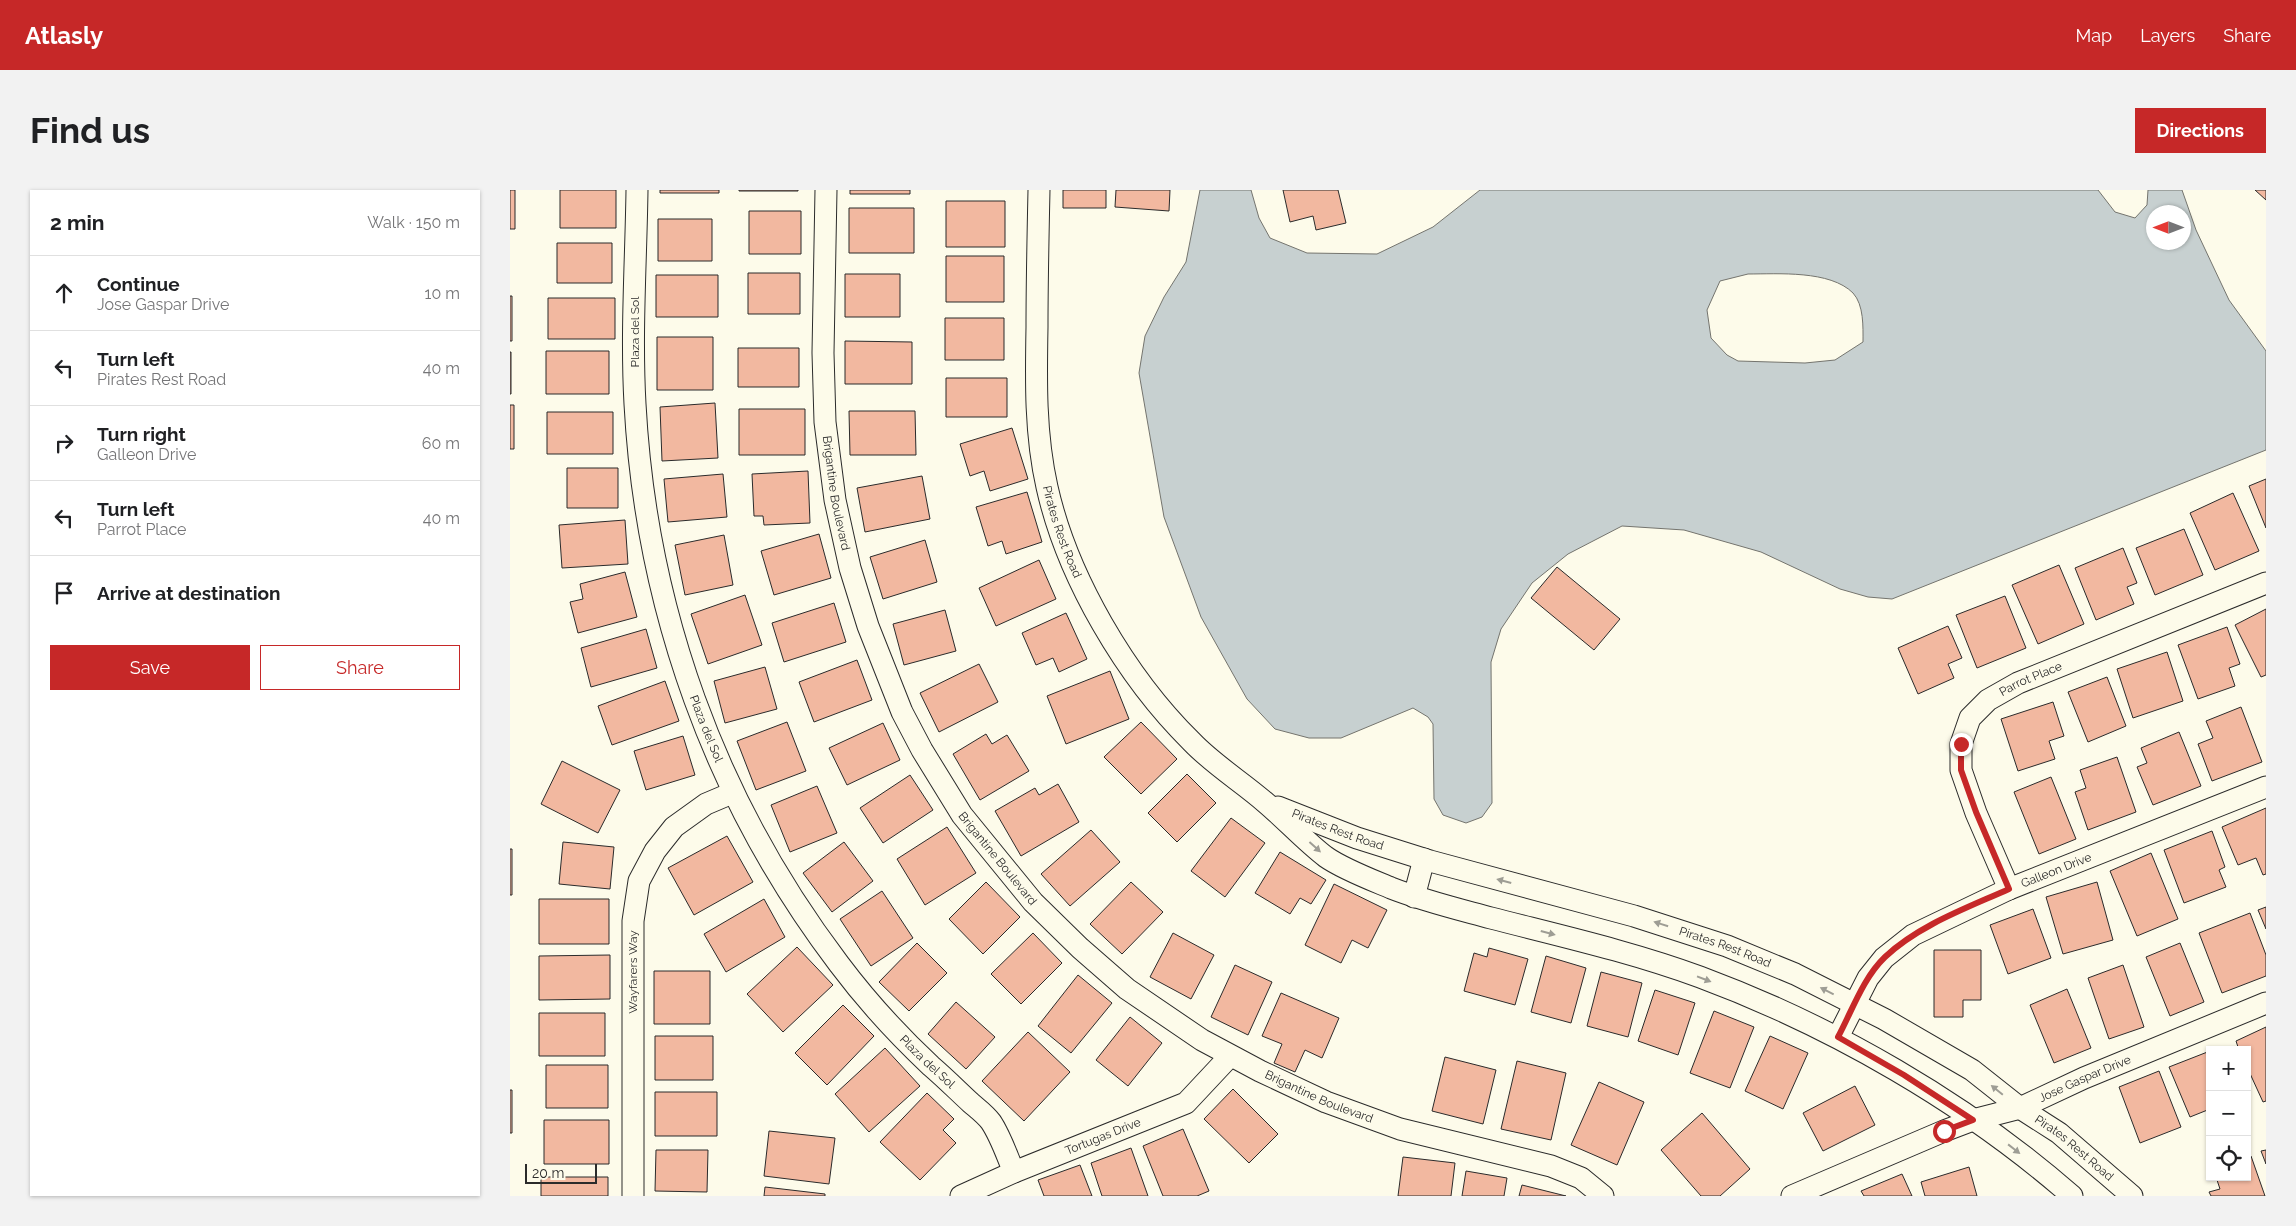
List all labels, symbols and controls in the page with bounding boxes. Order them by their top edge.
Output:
text: Atlasly [25,21,103,50]
text: Map [2076,25,2112,46]
text: Layers [2140,25,2195,46]
text: Share [2223,25,2271,46]
button: Directions [2135,108,2266,153]
text: Find us [30,110,150,151]
north arrow [2146,205,2191,250]
text: 2 min [50,210,104,235]
text: Walk · 150 m [367,213,460,232]
text: Continue [97,273,180,295]
icon: ahead [50,279,78,307]
text: 10 m [425,284,460,303]
text: Jose Gaspar Drive [97,295,229,314]
street label: Plaza del Sol [628,296,642,367]
text: Turn left [97,348,174,370]
icon: left [50,354,78,382]
text: 40 m [423,359,460,378]
text: Pirates Rest Road [97,370,226,389]
text: Turn right [97,423,186,445]
icon: right [50,429,78,457]
text: 60 m [422,434,460,453]
street label: Brigantine Boulevard [820,435,853,552]
text: Galleon Drive [97,445,196,464]
street label: Pirates Rest Road [1040,484,1085,580]
text: Turn left [97,498,174,520]
icon: left [50,504,78,532]
text: 40 m [423,509,460,528]
text: Parrot Place [97,520,187,539]
icon: arrive [50,579,78,607]
text: Arrive at destination [97,582,281,604]
button: Save [50,645,250,690]
button: Share [260,645,460,690]
street label: Parrot Place [1997,659,2064,699]
street label: Plaza del Sol [687,693,726,765]
route end [1950,733,1973,756]
street label: Pirates Rest Road [1290,806,1385,853]
street label: Brigantine Boulevard [955,809,1040,908]
one-way arrow [1309,841,1321,853]
street label: Galleon Drive [2019,850,2093,891]
one-way arrow [1496,877,1512,885]
one-way arrow [1653,920,1668,928]
street label: Pirates Rest Road [1677,924,1773,970]
one-way arrow [1540,929,1556,937]
street label: Wayfarers Way [626,930,640,1014]
one-way arrow [1697,975,1712,983]
one-way arrow [1820,987,1835,995]
street label: Plaza del Sol [897,1032,958,1092]
map controls [2206,1046,2251,1181]
button: + [2206,1046,2251,1091]
street label: Jose Gaspar Drive [2037,1052,2133,1105]
street label: Brigantine Boulevard [1263,1067,1375,1126]
one-way arrow [1991,1085,2004,1096]
button: − [2206,1091,2251,1136]
street label: Pirates Rest Road [2032,1112,2116,1184]
street label: Tortugas Drive [1063,1115,1143,1158]
route start [1933,1120,1956,1143]
button: locate [2206,1136,2251,1181]
one-way arrow [2007,1144,2020,1155]
scale bar [525,1161,598,1184]
text: 20 m [532,1165,564,1181]

